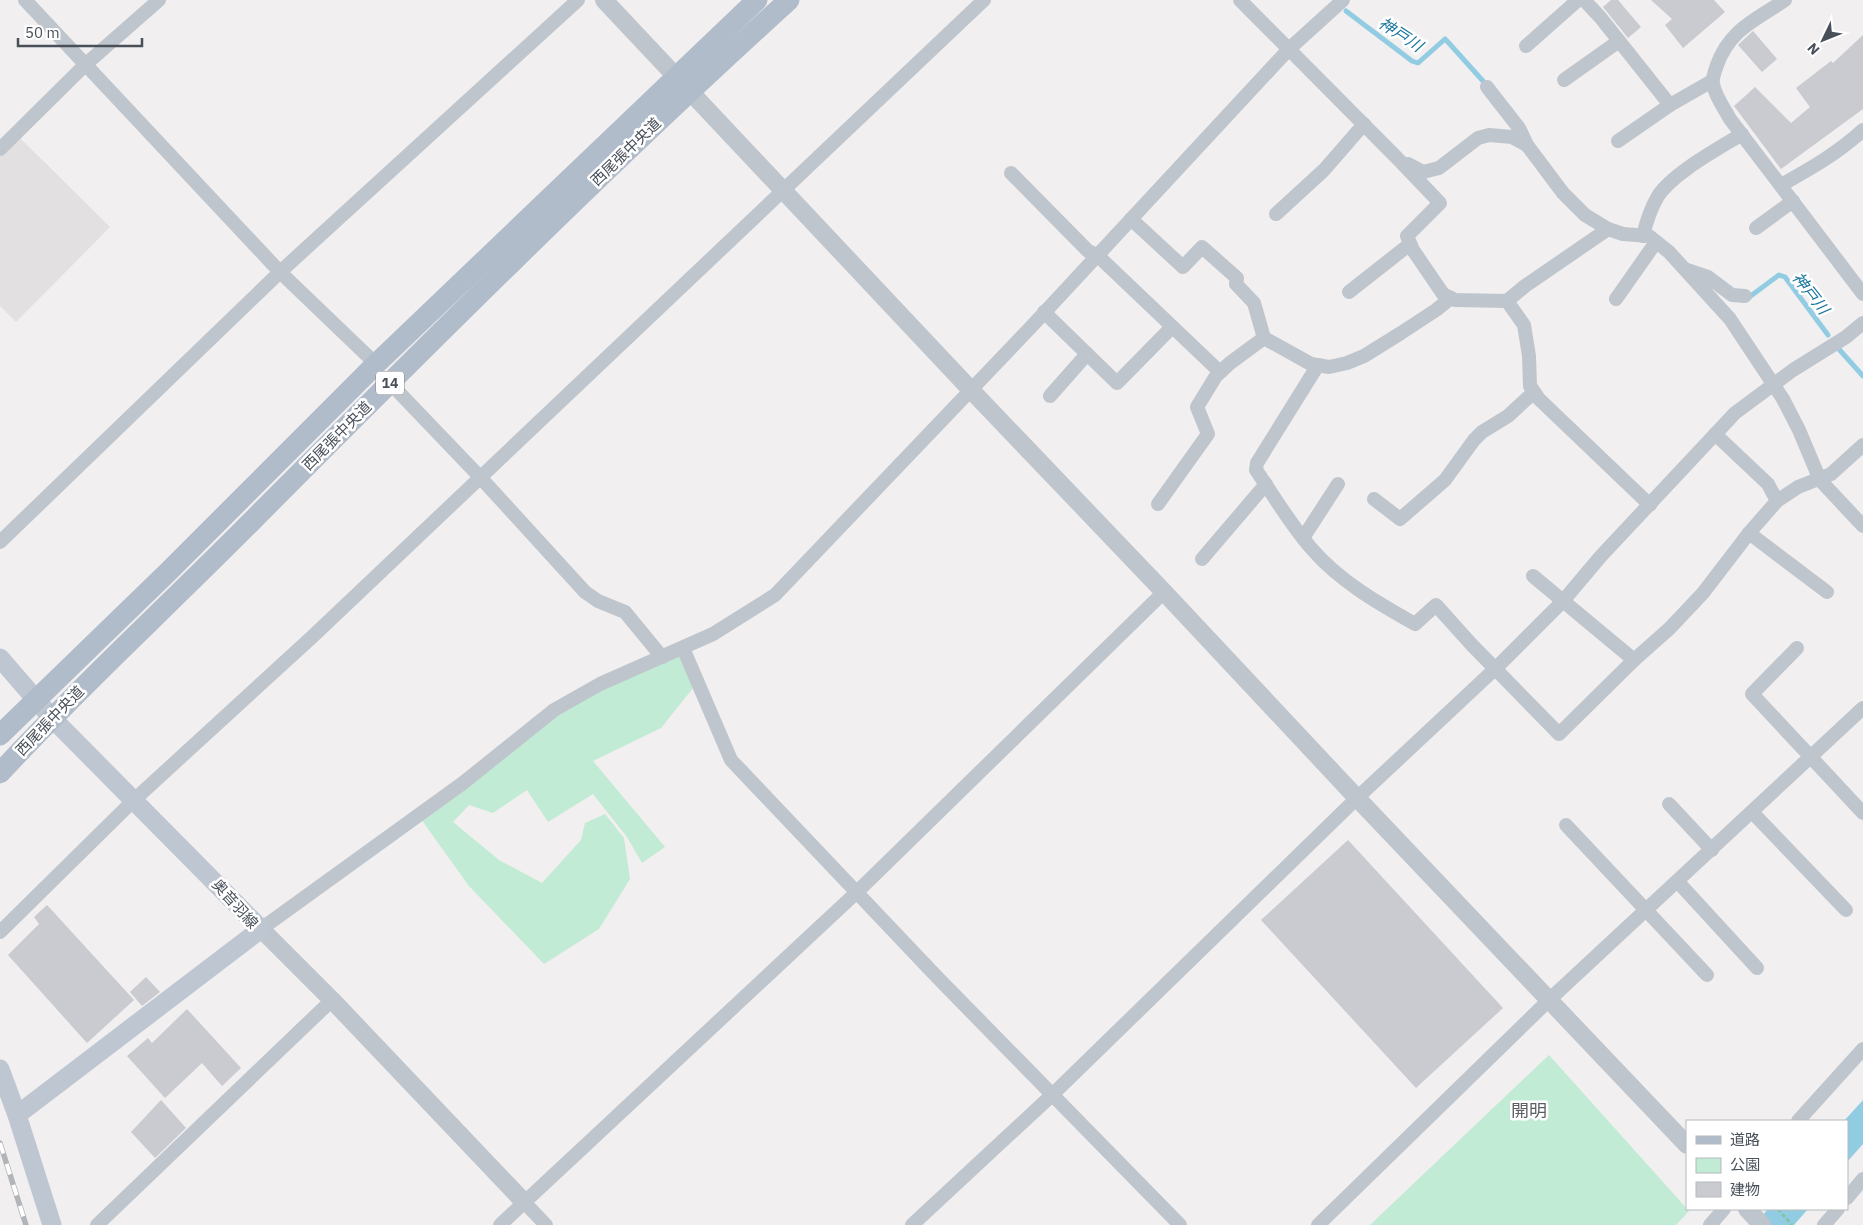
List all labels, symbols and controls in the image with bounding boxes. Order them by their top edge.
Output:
water label: 神戸川 [1375,13,1428,57]
scale bar [18,15,141,47]
north arrow [1798,15,1848,65]
text: 50 m [25,23,60,42]
text: N [1803,39,1824,59]
street label: 西尾張中央道 [587,114,665,190]
water label: 神戸川 [1788,268,1835,320]
road number: 14 [376,372,404,394]
street label: 西尾張中央道 [298,397,375,474]
street label: 西尾張中央道 [12,682,88,760]
street label: 奥音羽線 [208,875,263,932]
district label: 開明 [1511,1099,1547,1122]
legend [1686,1120,1848,1210]
text: 道路 [1730,1130,1760,1149]
text: 公園 [1730,1155,1760,1174]
text: 建物 [1730,1180,1760,1199]

